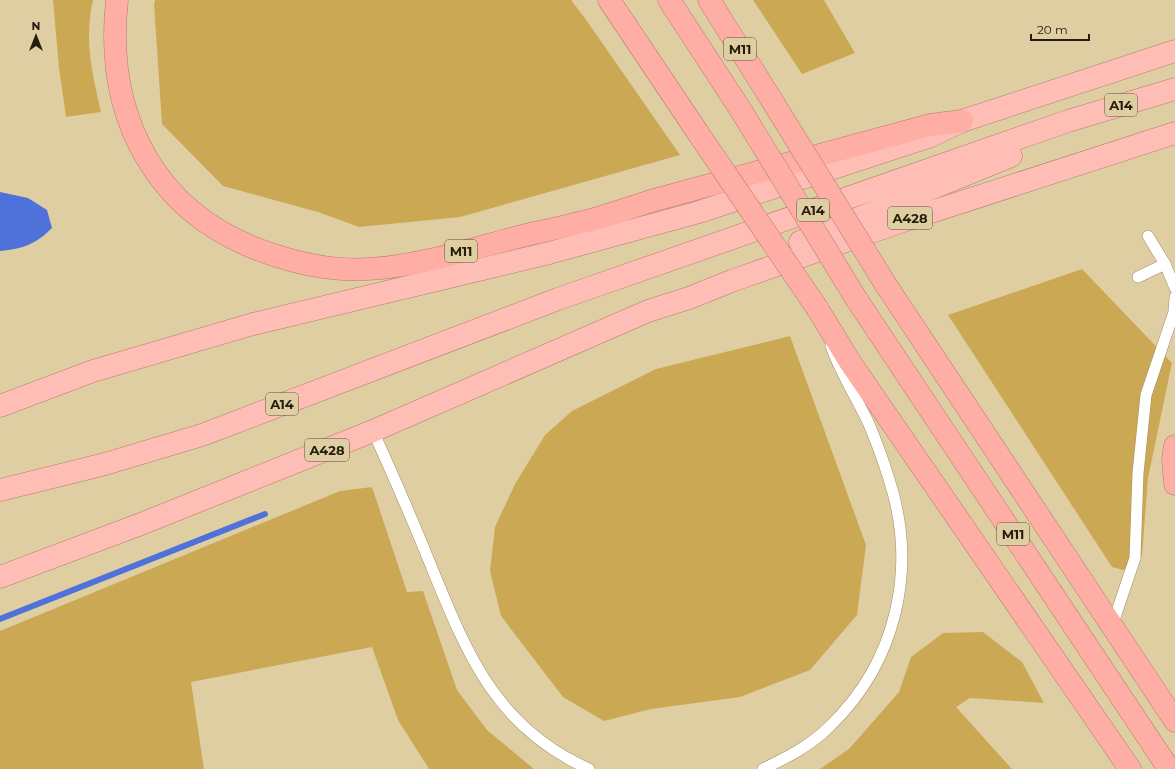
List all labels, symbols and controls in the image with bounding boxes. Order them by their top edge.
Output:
north arrow [16,16,56,56]
scale bar [1031,16,1089,42]
text: N [32,19,40,33]
text: 20 m [1037,22,1068,37]
road number: M11 [724,38,756,60]
road number: A14 [1105,94,1137,116]
road number: A14 [797,199,829,221]
road number: A428 [888,207,932,229]
road number: M11 [445,240,477,262]
road number: A14 [266,393,298,415]
road number: A428 [305,439,349,461]
road number: M11 [997,523,1029,545]

